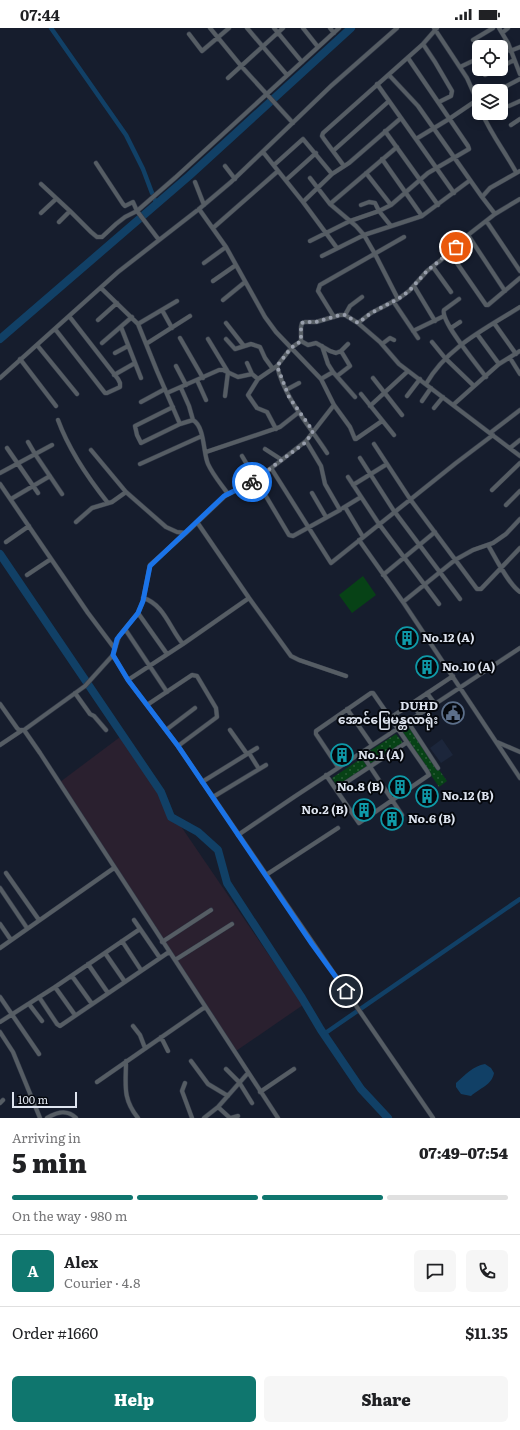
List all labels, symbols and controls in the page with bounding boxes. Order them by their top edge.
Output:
text: 07:44 [20,3,60,26]
map controls [472,40,508,120]
button: locate [472,40,508,76]
button: layers [472,84,508,120]
pin [439,230,473,264]
icon: bag [445,236,467,258]
courier [232,462,272,502]
icon: bike [241,471,263,493]
building icon: No.12 (A) [394,625,420,651]
place label: No.12 (A) [422,628,474,646]
building icon: No.10 (A) [414,654,440,680]
place label: No.10 (A) [442,657,495,675]
place label: DUHD အောင်မြေမန္တလာရုံး [338,696,438,731]
public building icon: DUHD အောင်မြေမန္တလာရုံး [440,700,466,726]
building icon: No.1 (A) [329,742,355,768]
place label: No.1 (A) [358,745,404,763]
building icon: No.8 (B) [387,774,413,800]
place label: No.8 (B) [337,777,384,795]
building icon: No.12 (B) [414,783,440,809]
place label: No.12 (B) [442,786,494,804]
building icon: No.2 (B) [351,797,377,823]
place label: No.2 (B) [301,800,348,818]
building icon: No.6 (B) [379,806,405,832]
place label: No.6 (B) [408,809,455,827]
pin [329,974,363,1008]
icon: home [335,980,357,1002]
scale bar [12,1090,77,1109]
text: 100 m [18,1091,48,1107]
text: Arriving in [12,1128,81,1147]
text: 07:49–07:54 [419,1141,508,1164]
text: 5 min [12,1142,87,1181]
text: On the way · 980 m [12,1206,127,1225]
text: Alex [64,1250,98,1273]
button: chat [414,1250,456,1292]
button: phone [466,1250,508,1292]
text: A [27,1259,39,1282]
text: Courier · 4.8 [64,1273,140,1292]
text: Order #1660 [12,1321,98,1344]
text: $11.35 [465,1321,508,1344]
button: Help [12,1376,256,1422]
button: Share [264,1376,508,1422]

